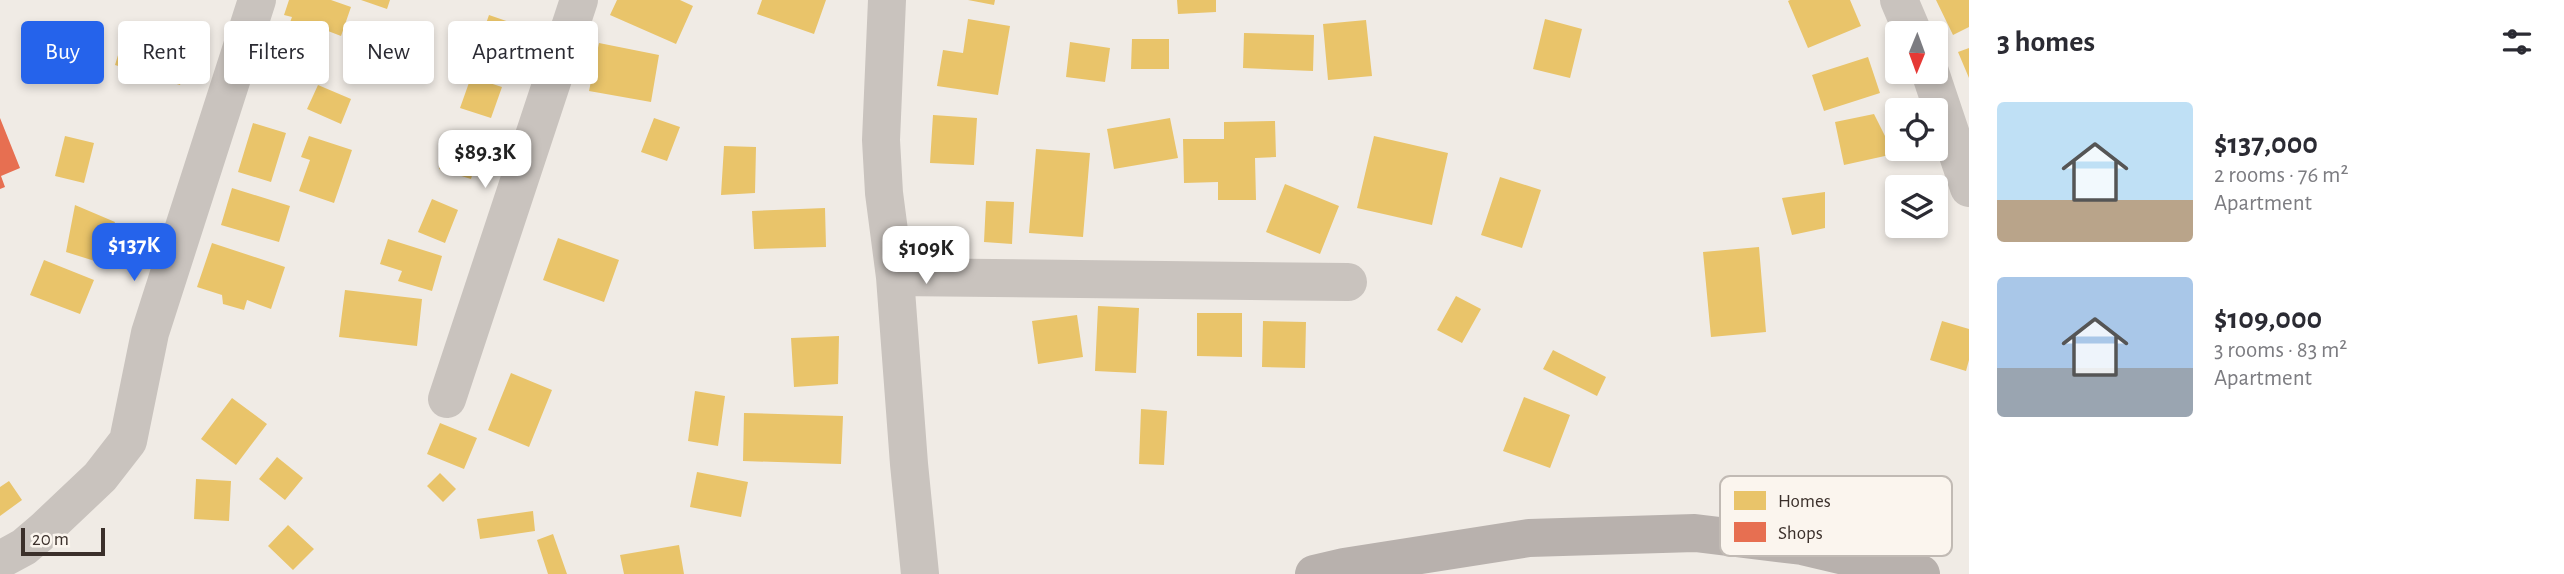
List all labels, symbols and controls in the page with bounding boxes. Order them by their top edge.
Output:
chip: Buy [21,21,104,84]
chip: Rent [118,21,210,84]
chip: Filters [224,21,329,84]
chip: New [343,21,434,84]
chip: Apartment [448,21,598,84]
north arrow [1885,21,1948,84]
map controls [1885,21,1948,238]
icon: filters [2498,23,2536,61]
text: 3 homes [1997,27,2095,57]
button: locate [1885,98,1948,161]
text: $137,000 [2214,129,2318,159]
pin: $89.3K [428,130,542,190]
icon: home [2053,130,2137,214]
text: $89.3K [454,141,516,164]
text: 2 rooms · 76 m² [2214,164,2348,187]
button: layers [1885,175,1948,238]
text: Apartment [2214,192,2312,215]
pin: $137K [85,224,183,283]
pin: $109K [877,226,975,286]
text: $137K [108,234,160,257]
text: $109K [898,237,954,260]
text: $109,000 [2214,304,2322,334]
icon: home [2053,305,2137,389]
text: 3 rooms · 83 m² [2214,339,2347,362]
text: Apartment [2214,367,2312,390]
legend [1720,476,1952,556]
text: Homes [1778,492,1831,511]
text: Shops [1778,524,1823,543]
scale bar [21,525,105,557]
text: 20 m [32,530,69,549]

